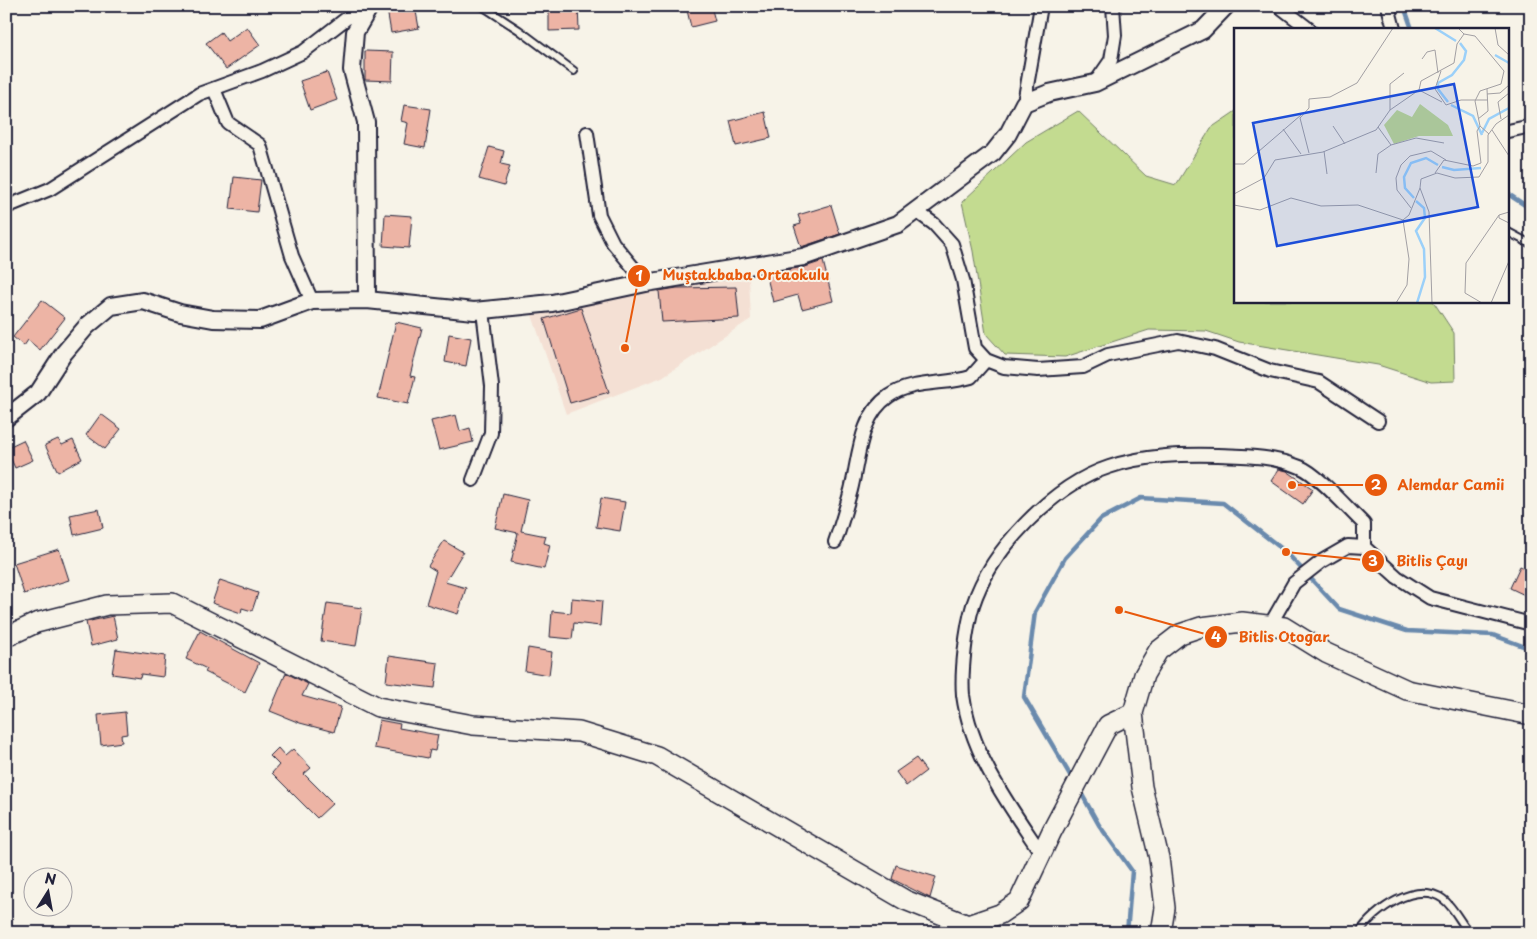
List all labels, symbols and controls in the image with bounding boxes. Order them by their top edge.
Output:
inset map [1234,28,1510,302]
callout: Muştakbaba Ortaokulu [627,261,839,290]
text: 1 [635,263,643,286]
text: Muştakbaba Ortaokulu [663,264,829,285]
callout: Alemdar Camii [1363,470,1515,499]
text: 2 [1371,472,1382,495]
text: Alemdar Camii [1398,474,1504,495]
callout: Bitlis Çayı [1361,546,1478,575]
text: 3 [1368,548,1378,571]
text: Bitlis Çayı [1396,550,1468,571]
callout: Bitlis Otogar [1203,623,1340,652]
text: 4 [1211,624,1221,647]
text: Bitlis Otogar [1238,626,1330,647]
north arrow [22,866,72,916]
text: N [43,867,58,890]

